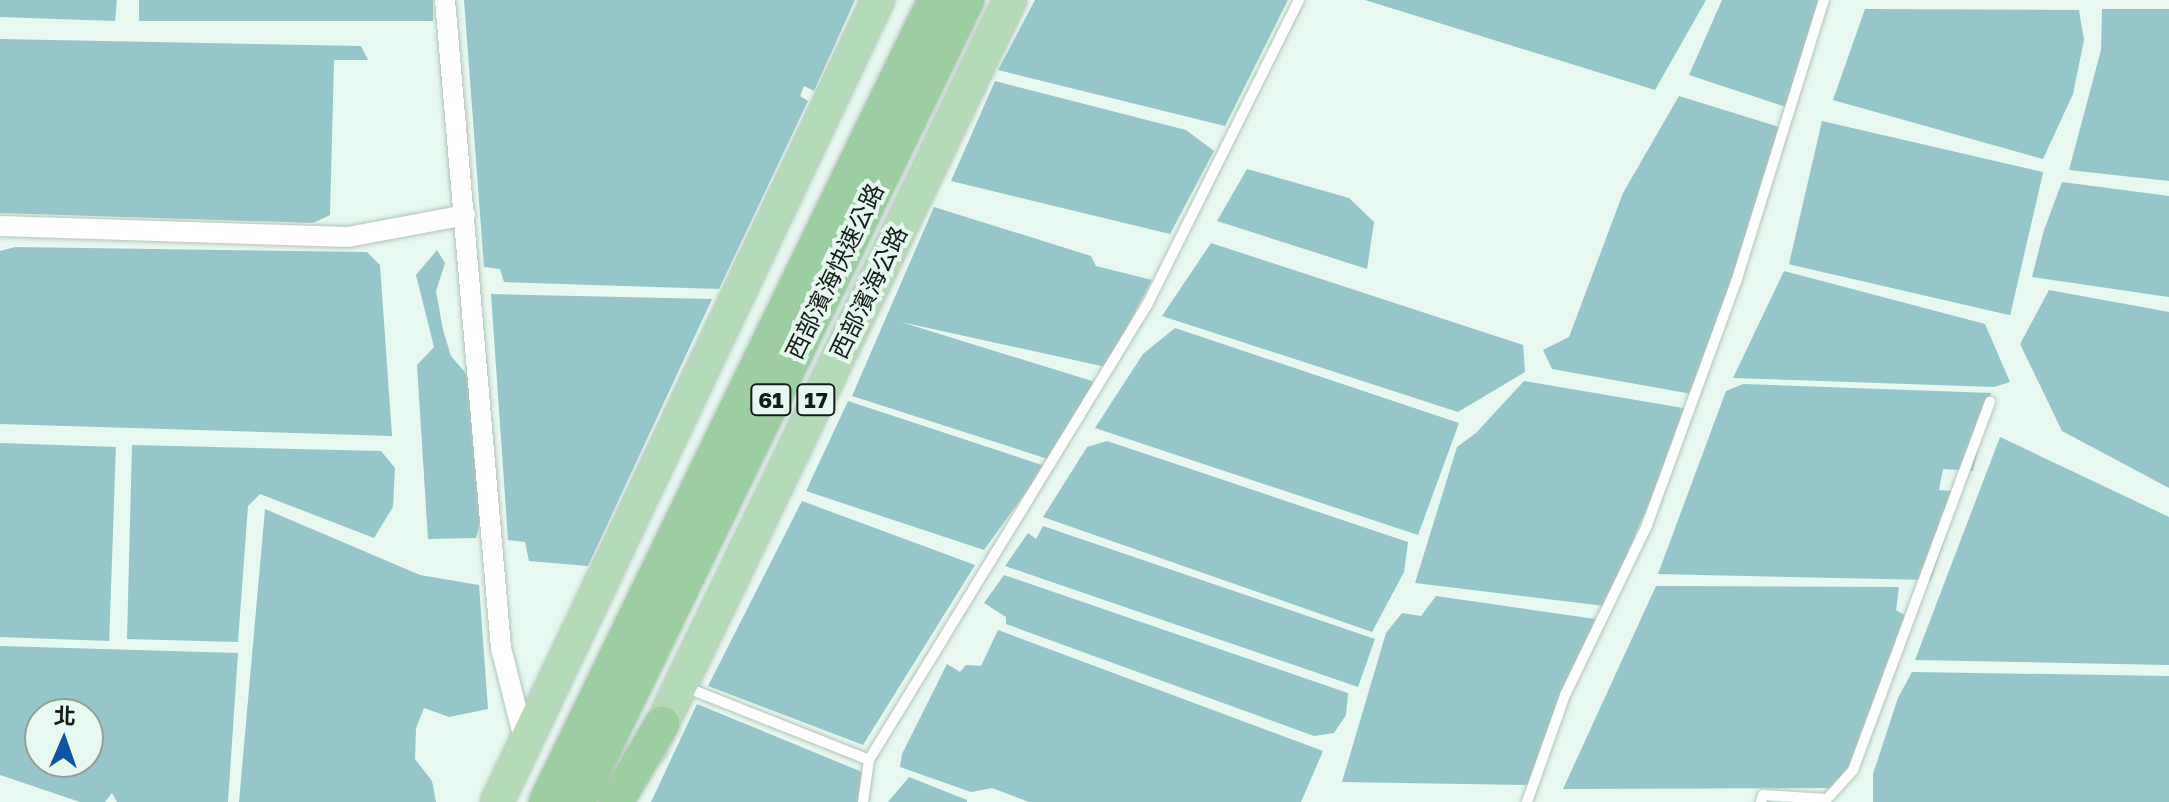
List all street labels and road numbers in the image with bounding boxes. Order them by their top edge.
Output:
street label: 西部濱海快速公路 [779,178,889,364]
street label: 西部濱海公路 [823,221,913,363]
road number: 61 [749,382,793,418]
road number: 17 [796,382,836,418]

